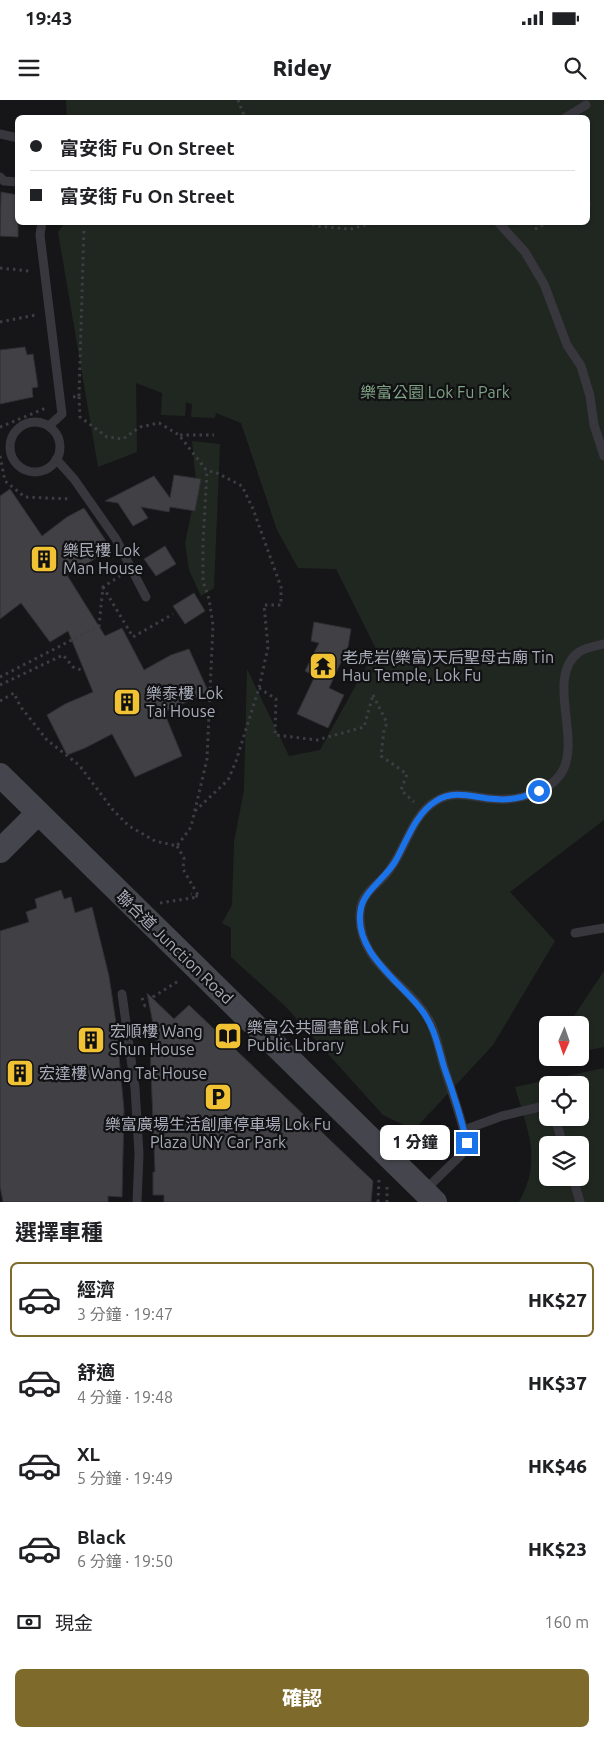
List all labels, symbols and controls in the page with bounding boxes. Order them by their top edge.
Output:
text: 19:43 [25,7,73,29]
icon: menu [15,54,43,82]
icon: search [561,54,589,82]
text: Ridey [272,55,332,80]
text: 富安街 Fu On Street [60,137,235,159]
text: 富安街 Fu On Street [60,185,235,207]
park label: 樂富公園 Lok Fu Park [360,383,510,401]
place label: 樂民樓 Lok Man House [63,541,143,577]
building icon: 樂民樓 Lok Man House [29,544,59,574]
place label: 老虎岩(樂富)天后聖母古廟 Tin Hau Temple, Lok Fu [342,648,554,684]
temple icon: 老虎岩(樂富)天后聖母古廟 Tin Hau Temple, Lok Fu [308,651,338,681]
place label: 樂泰樓 Lok Tai House [146,684,223,720]
building icon: 樂泰樓 Lok Tai House [112,687,142,717]
route start [528,780,550,802]
street label: 聯合道 Junction Road [113,887,237,1007]
north arrow [539,1016,589,1066]
map controls [539,1016,589,1186]
place label: 樂富公共圖書館 Lok Fu Public Library [247,1018,409,1054]
library icon: 樂富公共圖書館 Lok Fu Public Library [213,1021,243,1051]
place label: 宏順樓 Wang Shun House [110,1022,203,1058]
building icon: 宏順樓 Wang Shun House [76,1025,106,1055]
building icon: 宏達樓 Wang Tat House [5,1058,35,1088]
place label: 宏達樓 Wang Tat House [39,1064,207,1082]
button: locate [539,1076,589,1126]
parking icon: 樂富廣場生活創庫停車場 Lok Fu Plaza UNY Car Park [203,1082,233,1112]
place label: 樂富廣場生活創庫停車場 Lok Fu Plaza UNY Car Park [105,1115,331,1151]
callout: 1 分鐘 [380,1126,450,1160]
route end [456,1132,478,1154]
text: 1 分鐘 [393,1133,437,1151]
button: layers [539,1136,589,1186]
text: 選擇車種 [15,1219,103,1244]
icon: car [17,1277,62,1322]
text: 經濟 [77,1278,115,1300]
text: HK$27 [528,1289,587,1311]
text: 3 分鐘 · 19:47 [77,1305,173,1323]
icon: car [17,1360,62,1405]
text: 舒適 [77,1361,115,1383]
text: HK$37 [528,1372,587,1394]
text: 4 分鐘 · 19:48 [77,1388,173,1406]
icon: car [17,1443,62,1488]
text: XL [77,1443,100,1465]
text: HK$46 [528,1455,587,1477]
text: 5 分鐘 · 19:49 [77,1469,173,1487]
icon: car [17,1526,62,1571]
text: Black [77,1526,126,1548]
text: HK$23 [528,1538,587,1560]
text: 6 分鐘 · 19:50 [77,1552,173,1570]
icon: cash [15,1608,43,1636]
text: 現金 [55,1612,93,1634]
text: 160 m [544,1613,589,1631]
button: 確認 [15,1669,589,1727]

